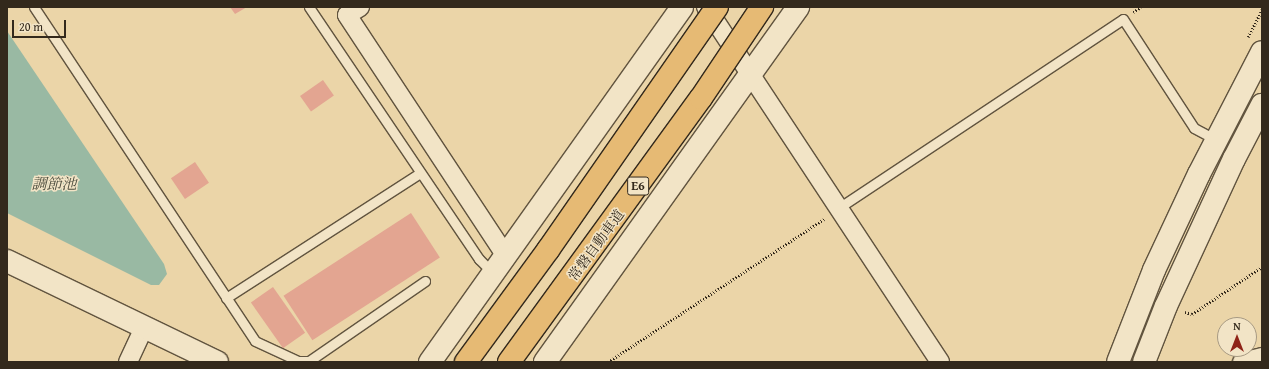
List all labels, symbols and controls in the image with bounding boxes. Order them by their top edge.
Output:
scale bar [14,12,68,38]
text: 20 m [19,18,43,35]
water label: 調節池 [32,175,76,193]
road number: E6 [627,175,649,197]
street label: 常磐自動車道 [565,206,627,284]
north arrow [1217,317,1257,357]
text: N [1233,318,1241,334]

